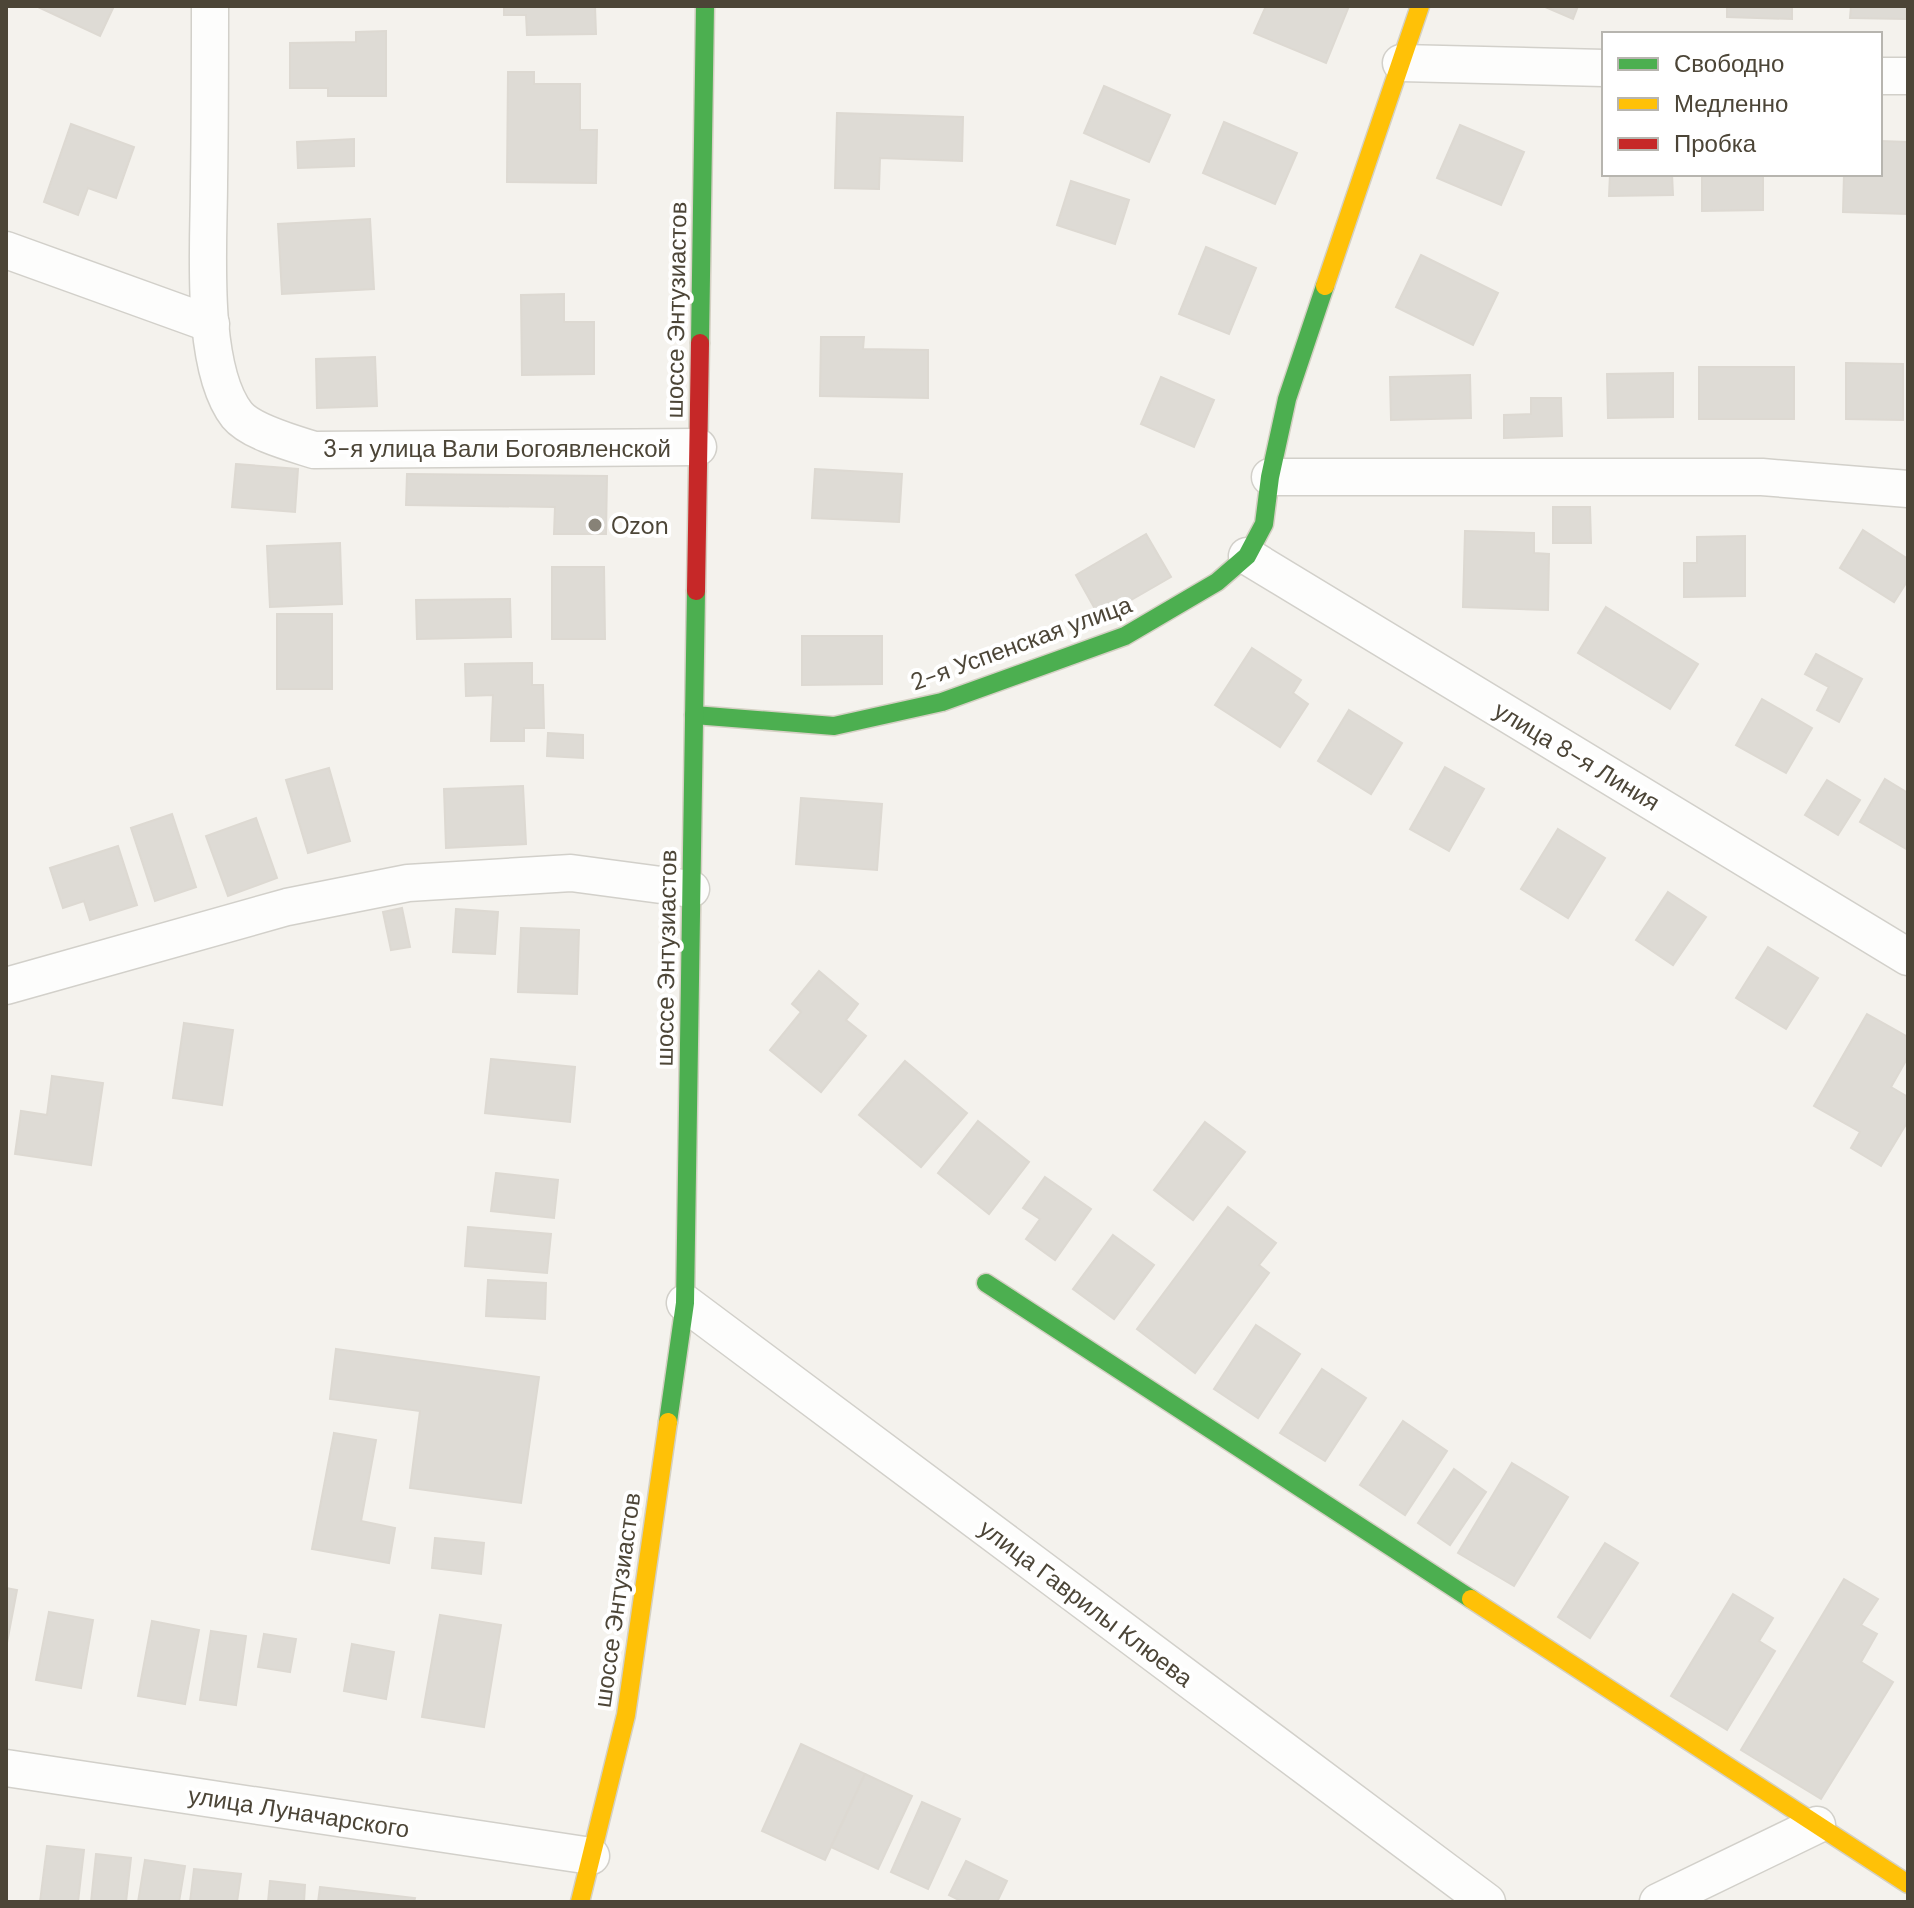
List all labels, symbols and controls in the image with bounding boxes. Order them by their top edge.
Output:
legend [1602,32,1882,176]
text: Свободно [1674,48,1784,79]
text: Медленно [1674,88,1788,119]
text: Пробка [1674,128,1757,159]
street label: шоссе Энтузиастов [659,201,693,419]
street label: 3-я улица Вали Богоявленской [323,433,671,464]
place label: Ozon [611,510,669,541]
marker: Ozon [586,516,604,534]
street label: 2-я Успенская улица [906,588,1136,697]
street label: улица 8-я Линия [1488,694,1666,818]
street label: шоссе Энтузиастов [649,849,683,1067]
street label: шоссе Энтузиастов [587,1491,647,1709]
street label: улица Гаврилы Клюева [973,1512,1200,1694]
street label: улица Луначарского [186,1779,412,1845]

